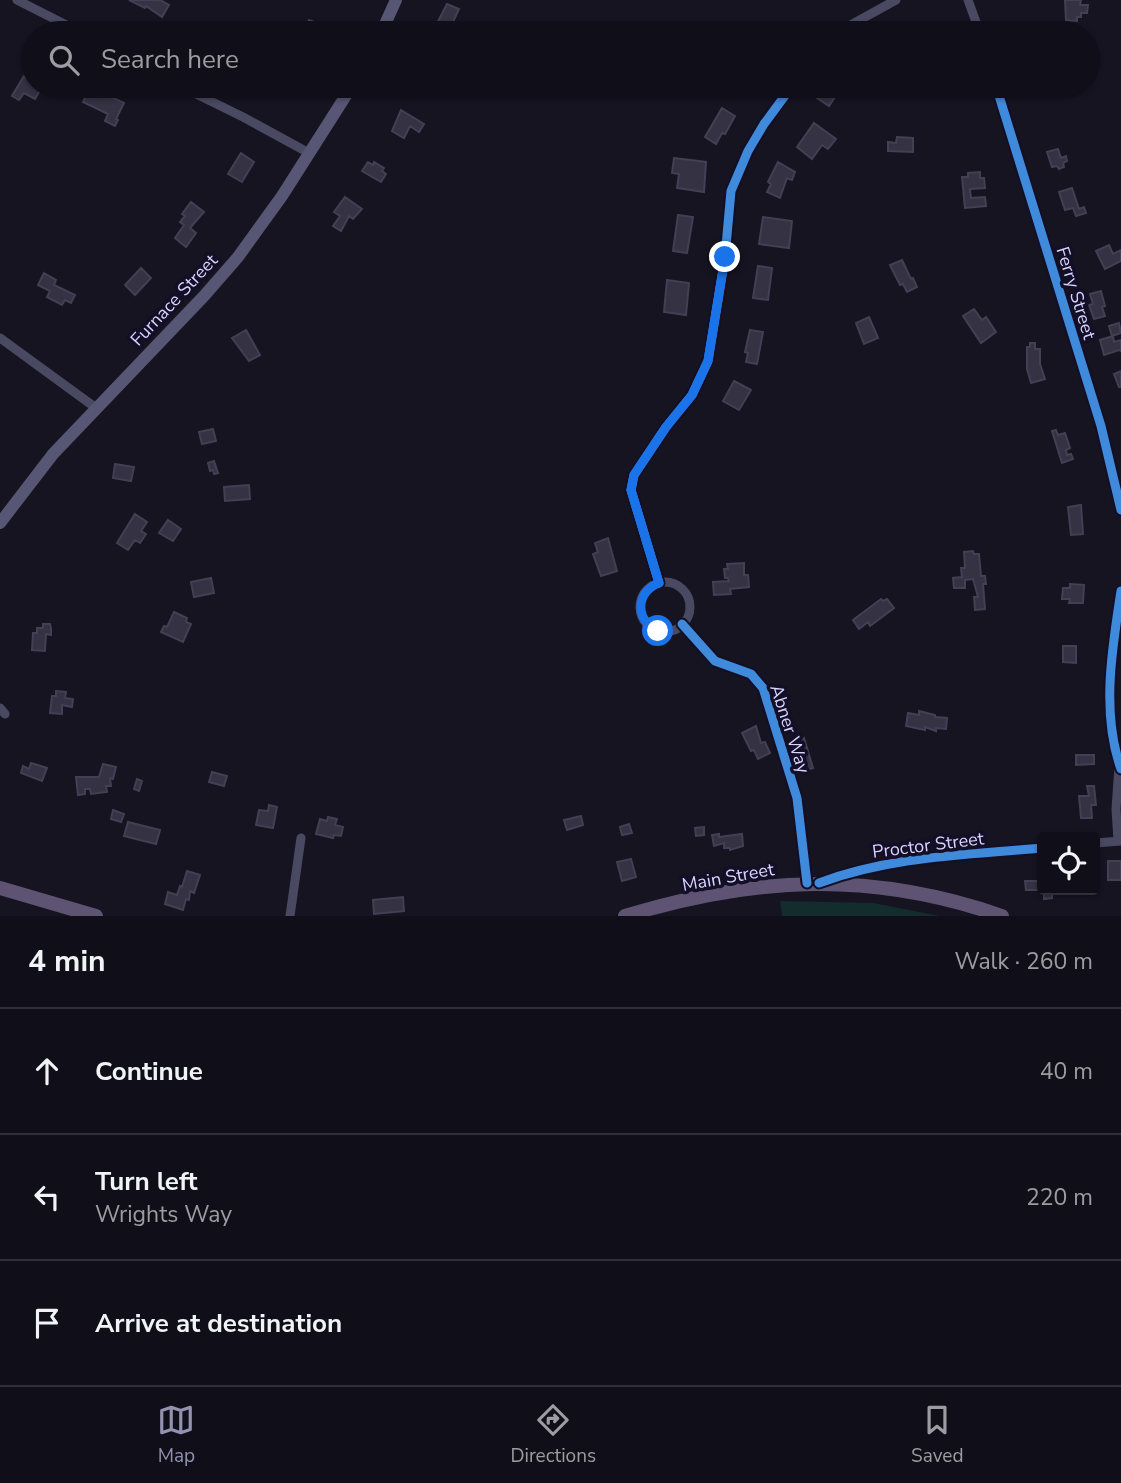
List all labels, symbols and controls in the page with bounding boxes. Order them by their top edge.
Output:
search box [21,21,1100,98]
icon: search [45,41,83,79]
text: Search here [101,42,239,77]
route end [709,241,740,272]
street label: Ferry Street [1051,244,1102,343]
street label: Furnace Street [125,248,223,351]
route start [642,615,673,646]
street label: Abner Way [764,682,816,777]
street label: Proctor Street [871,826,986,864]
map controls [1037,832,1100,895]
button: locate [1037,832,1100,895]
street label: Main Street [680,857,777,897]
text: 4 min [28,941,106,982]
text: Walk · 260 m [954,946,1093,977]
icon: ahead [28,1052,66,1090]
text: Continue [95,1054,203,1089]
text: 40 m [1040,1056,1093,1087]
text: Turn left [95,1164,198,1199]
icon: left [28,1178,66,1216]
text: 220 m [1026,1182,1093,1213]
text: Wrights Way [95,1199,232,1230]
icon: arrive [28,1304,66,1342]
text: Arrive at destination [95,1306,342,1341]
tab: Map [157,1401,195,1469]
tab: Directions [510,1401,596,1469]
tab: Saved [911,1401,964,1469]

